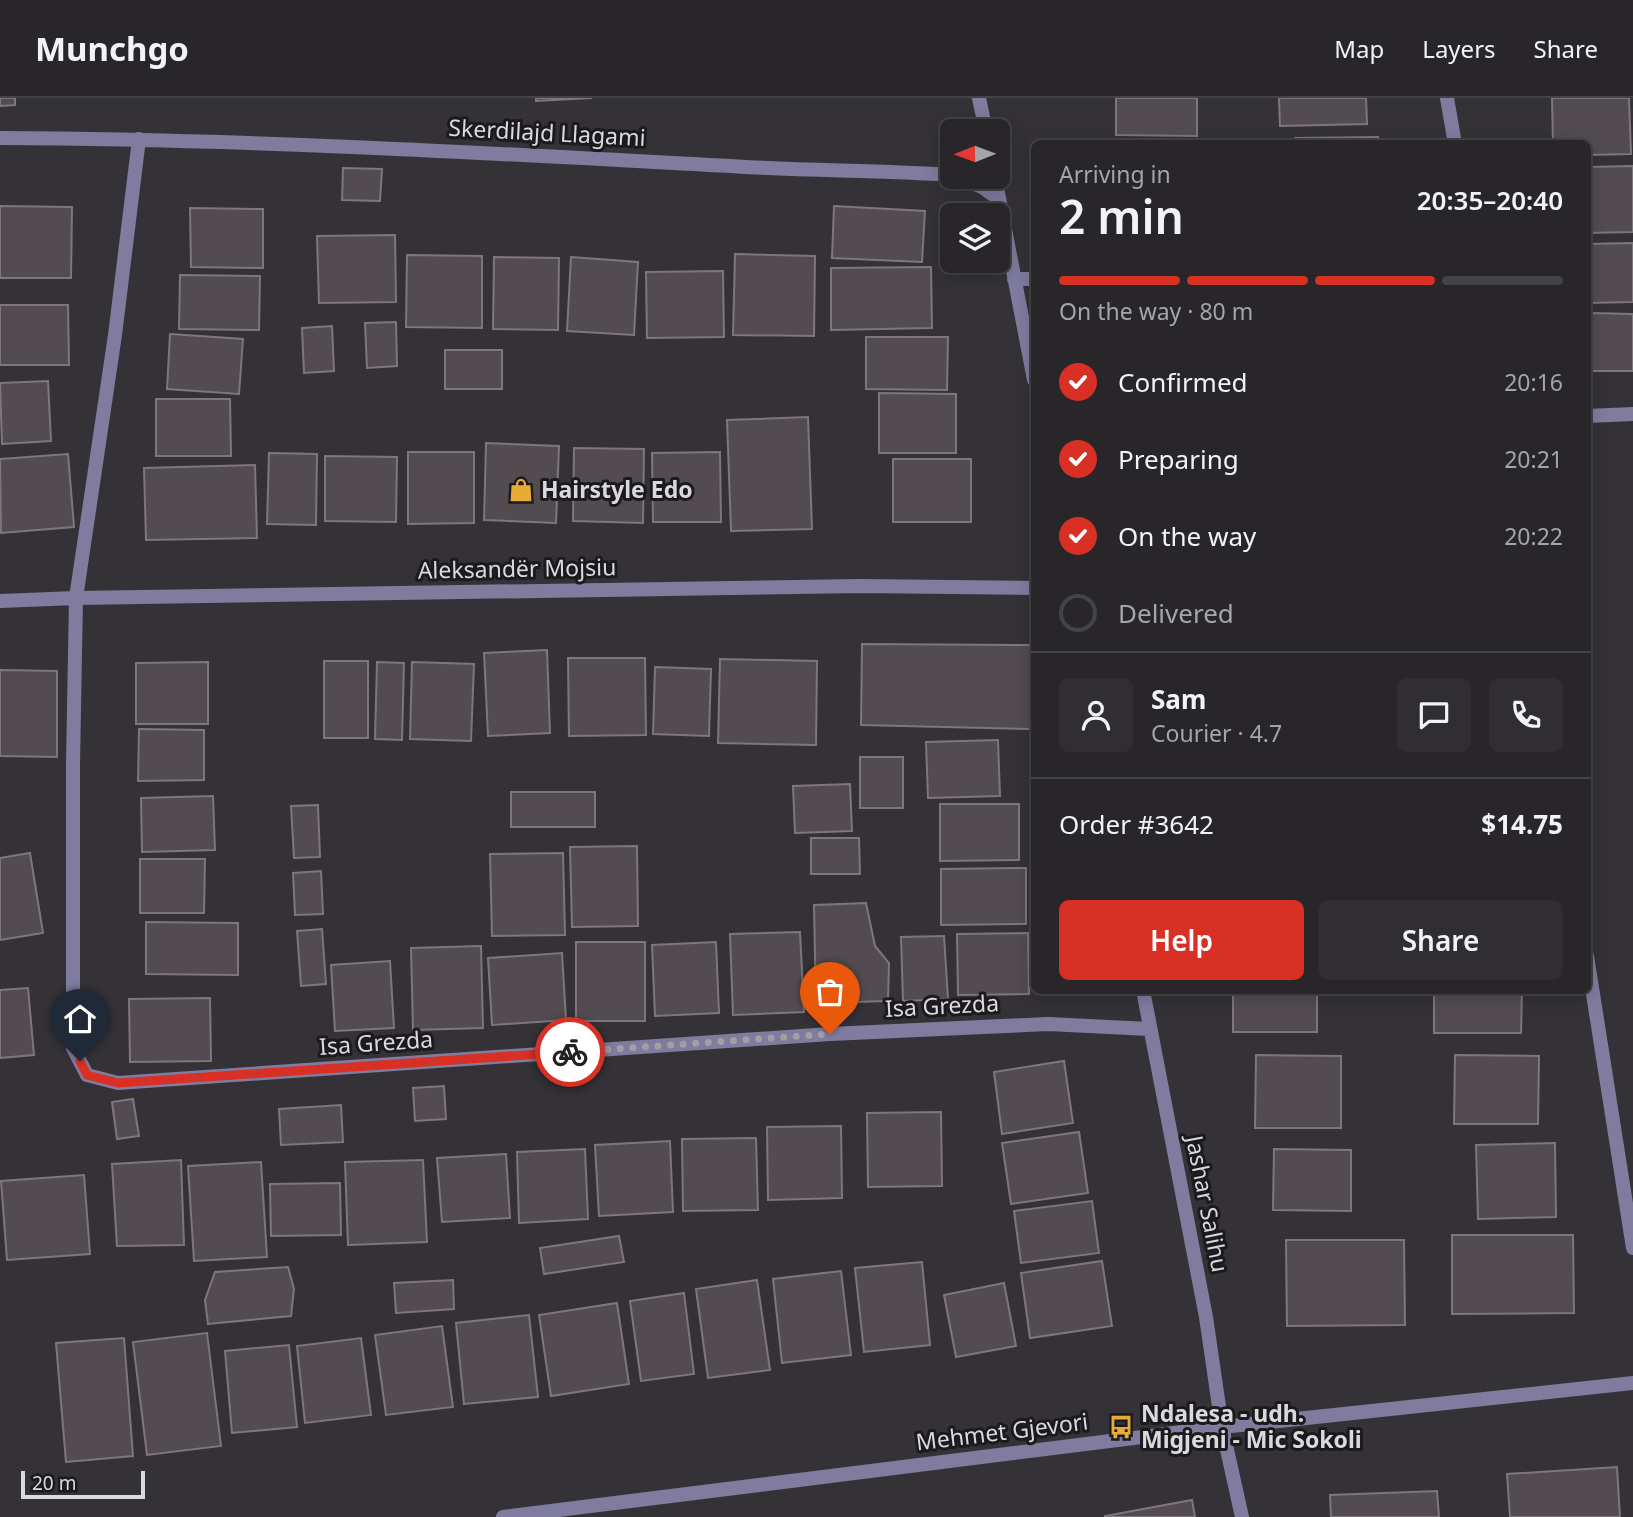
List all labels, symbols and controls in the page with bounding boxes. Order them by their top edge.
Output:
text: Munchgo [35,26,189,71]
text: Map [1334,32,1384,65]
text: Layers [1422,32,1496,65]
text: Share [1534,32,1598,65]
street label: Skerdilajd Llagami [448,111,646,153]
north arrow [940,119,1010,189]
map controls [940,119,1010,273]
text: Arriving in [1059,158,1171,190]
text: 20:35–20:40 [1417,182,1563,218]
text: 2 min [1059,185,1184,247]
button: layers [940,203,1010,273]
text: On the way · 80 m [1059,295,1253,327]
icon: check [1059,363,1097,401]
text: Confirmed [1118,364,1248,400]
text: 20:16 [1504,366,1563,398]
icon: check [1059,440,1097,478]
text: Preparing [1118,441,1239,477]
text: 20:21 [1504,443,1563,475]
place label: Hairstyle Edo [541,473,693,505]
shop icon: Hairstyle Edo [507,476,535,504]
icon: check [1059,517,1097,555]
text: On the way [1118,518,1256,554]
text: 20:22 [1504,520,1563,552]
street label: Aleksandër Mojsiu [417,550,616,586]
text: Delivered [1118,595,1234,631]
button: person [1059,678,1133,752]
button: chat [1397,678,1471,752]
button: phone [1489,678,1563,752]
text: Sam [1151,681,1206,717]
text: Courier · 4.7 [1151,717,1282,749]
text: Order #3642 [1059,806,1214,842]
text: $14.75 [1481,806,1563,842]
button: Help [1059,900,1304,980]
button: Share [1318,900,1563,980]
pin [800,962,860,1034]
icon: bag [811,973,849,1011]
street label: Isa Grezda [884,986,1000,1024]
pin [50,989,110,1061]
icon: home [61,1000,99,1038]
courier [535,1017,605,1087]
street label: Isa Grezda [318,1022,434,1062]
icon: bike [551,1033,589,1071]
street label: Jashar Salihu [1179,1131,1237,1275]
place label: Ndalesa - udh. Migjeni - Mic Sokoli [1141,1397,1362,1455]
street label: Mehmet Gjevori [914,1405,1090,1457]
bus stop icon: Ndalesa - udh. Migjeni - Mic Sokoli [1107,1413,1135,1441]
scale bar [21,1468,145,1500]
text: 20 m [32,1470,76,1496]

